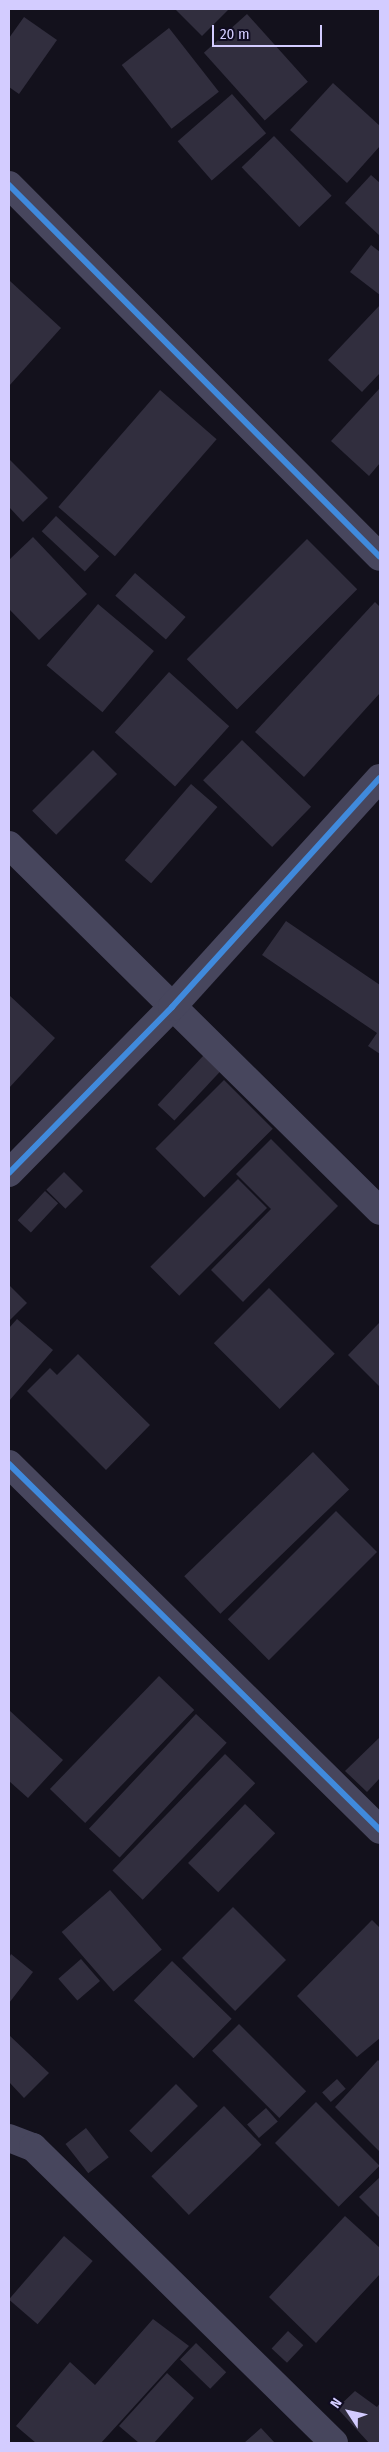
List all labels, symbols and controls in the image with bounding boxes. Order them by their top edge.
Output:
scale bar [214,15,324,47]
text: 20 m [220,25,250,43]
north arrow [324,2387,374,2437]
text: N [327,2395,346,2411]

